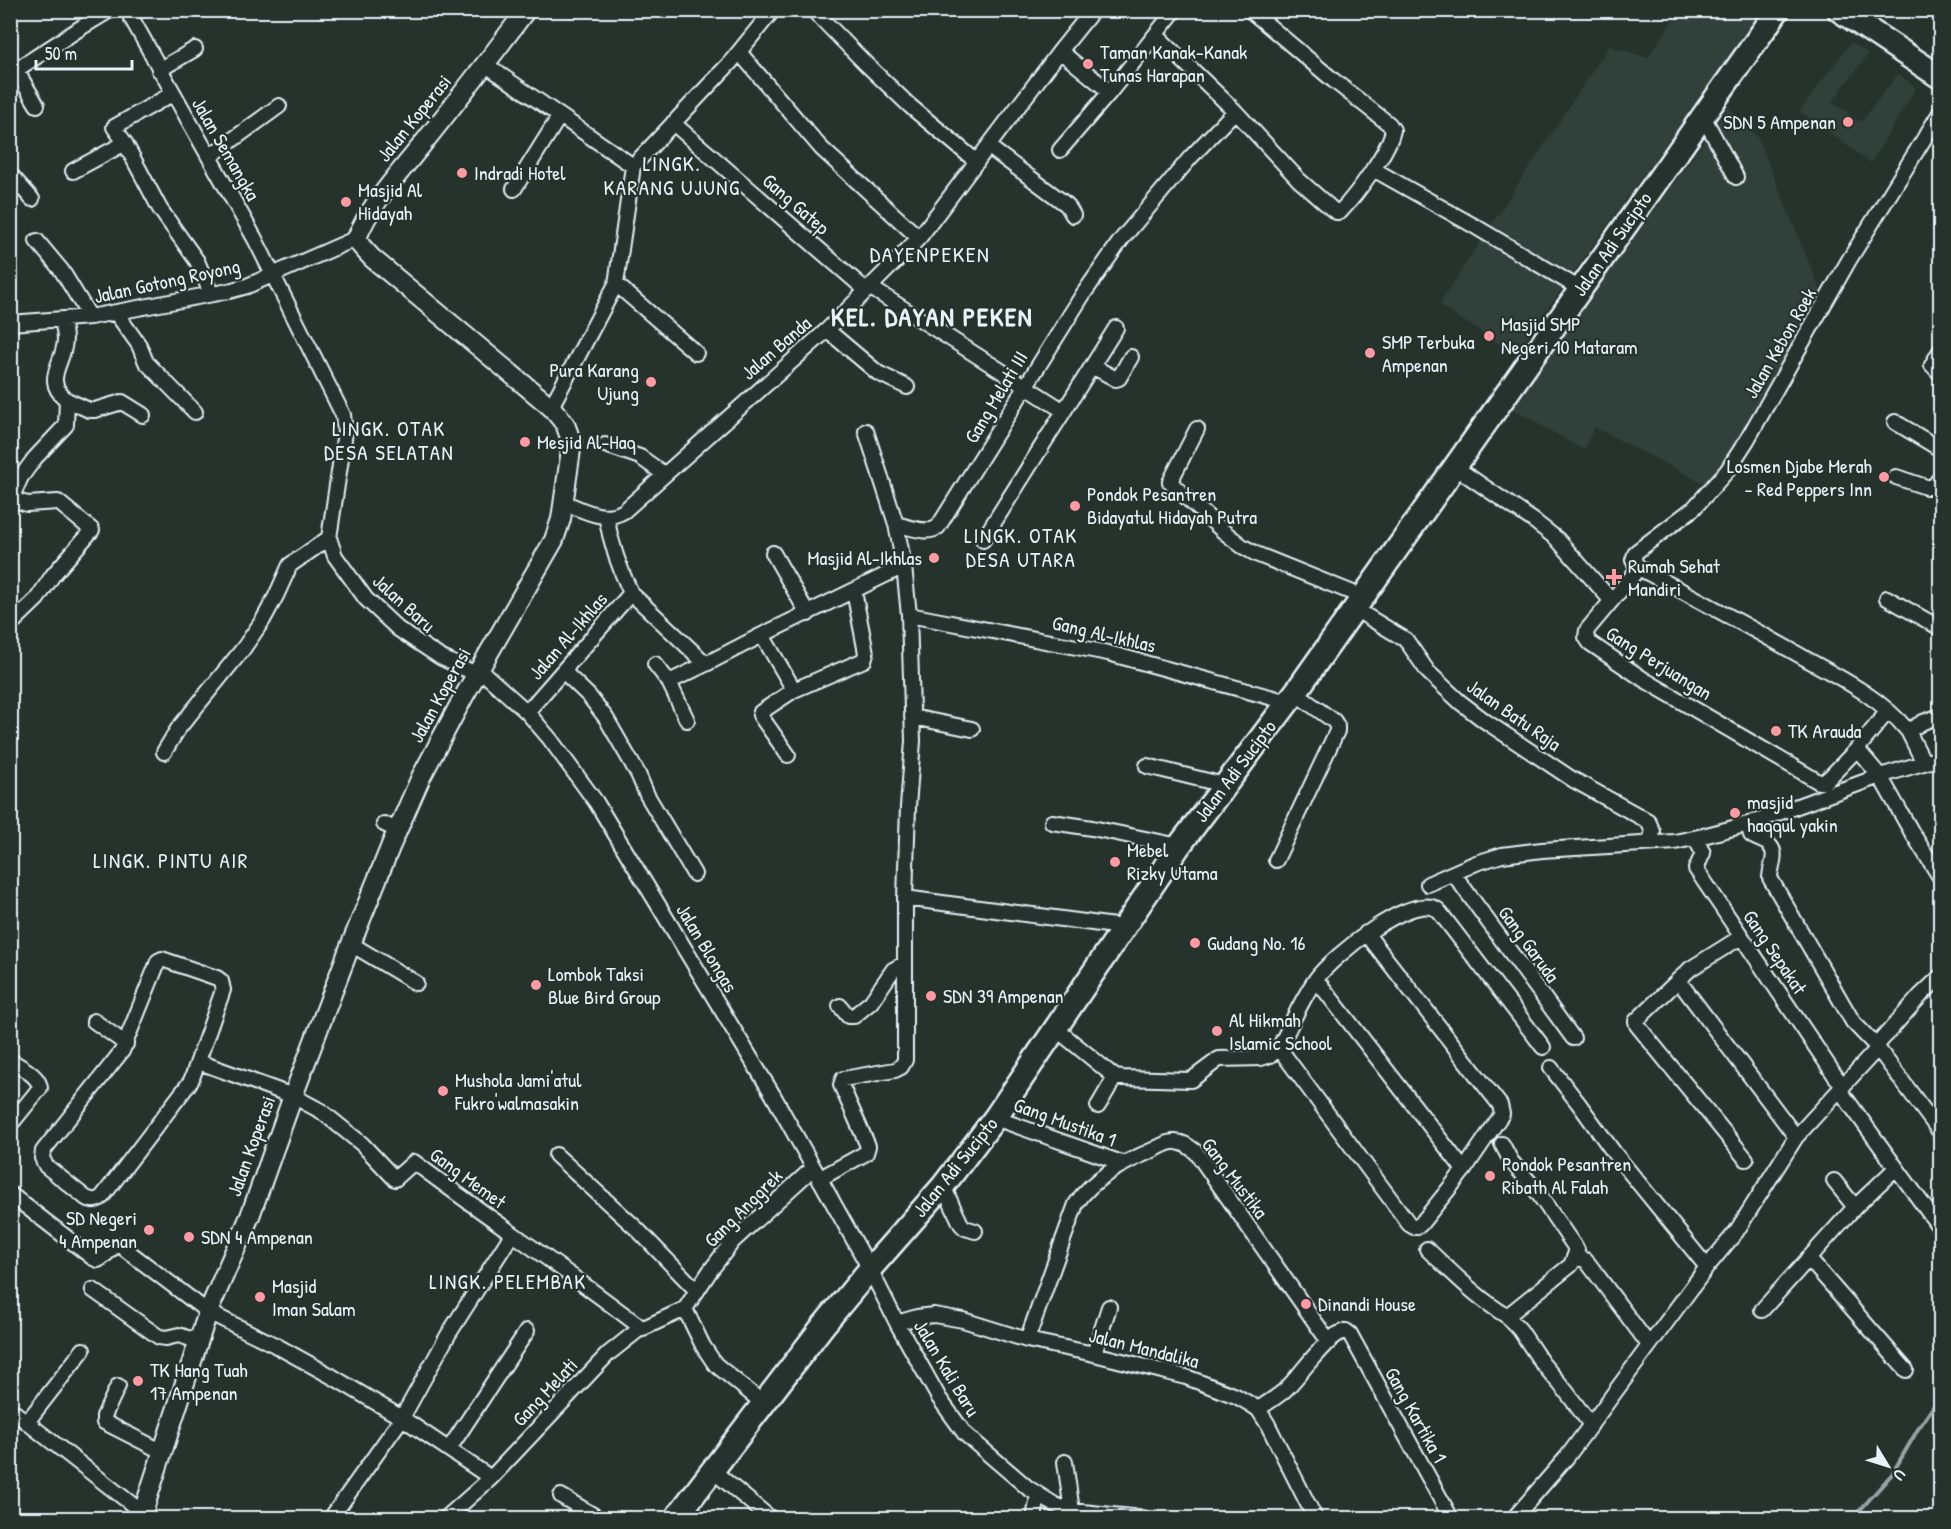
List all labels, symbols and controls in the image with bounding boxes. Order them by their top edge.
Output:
scale bar [36,33,132,71]
place label: Taman Kanak-Kanak Tunas Harapan [1100,38,1247,88]
text: 50 m [45,41,77,66]
marker: Taman Kanak-Kanak Tunas Harapan [1081,57,1095,71]
street label: Jalan Koperasi [370,68,457,167]
street label: Jalan Semangka [186,92,267,205]
place label: SDN 5 Ampenan [1723,108,1836,135]
marker: SDN 5 Ampenan [1841,115,1855,129]
district label: LINGK. KARANG UJUNG [603,149,741,202]
place label: Indradi Hotel [474,159,566,186]
marker: Indradi Hotel [455,166,469,180]
street label: Gang Gatep [757,167,836,241]
place label: Masjid Al Hidayah [358,176,423,226]
street label: Jalan Adi Sucipto [1566,186,1658,301]
marker: Masjid Al Hidayah [339,195,353,209]
district label: DAYENPEKEN [870,239,990,269]
street label: Jalan Gotong Royong [91,252,243,309]
street label: Jalan Kebon Roek [1737,282,1822,403]
district label: KEL. DAYAN PEKEN [831,299,1033,334]
street label: Jalan Banda [735,310,817,386]
place label: Masjid SMP Negeri 10 Mataram [1501,310,1638,360]
place label: SMP Terbuka Ampenan [1382,328,1475,378]
marker: Masjid SMP Negeri 10 Mataram [1482,329,1496,343]
street label: Gang Melati III [957,346,1034,448]
marker: SMP Terbuka Ampenan [1363,346,1377,360]
place label: Pura Karang Ujung [549,356,639,406]
marker: Pura Karang Ujung [644,375,658,389]
district label: LINGK. OTAK DESA SELATAN [324,414,454,467]
place label: Mesjid Al-Haq [537,428,636,455]
marker: Mesjid Al-Haq [518,435,532,449]
place label: Losmen Djabe Merah - Red Peppers Inn [1727,452,1872,502]
marker: Losmen Djabe Merah - Red Peppers Inn [1877,470,1891,484]
place label: Pondok Pesantren Bidayatul Hidayah Putra [1087,480,1257,530]
marker: Pondok Pesantren Bidayatul Hidayah Putra [1068,499,1082,513]
district label: LINGK. OTAK DESA UTARA [964,521,1078,574]
place label: Masjid Al-Ikhlas [808,544,922,571]
marker: Masjid Al-Ikhlas [927,551,941,565]
place label: Rumah Sehat Mandiri [1628,552,1721,602]
street label: Jalan Baru [367,567,442,638]
marker: Rumah Sehat Mandiri [1605,568,1623,586]
street label: Jalan Al-Ikhlas [522,586,613,685]
street label: Gang Al-Ikhlas [1050,609,1159,659]
street label: Gang Perjuangan [1601,619,1718,706]
street label: Jalan Koperasi [402,642,477,747]
street label: Jalan Batu Raja [1462,672,1567,757]
street label: Jalan Adi Sucipto [1187,714,1282,827]
place label: TK Arauda [1788,717,1862,744]
marker: TK Arauda [1769,724,1783,738]
place label: masjid haqqul yakin [1747,788,1838,838]
marker: masjid haqqul yakin [1728,806,1742,820]
place label: Mebel Rizky Utama [1127,836,1218,886]
district label: LINGK. PINTU AIR [93,846,249,875]
marker: Mebel Rizky Utama [1108,855,1122,869]
street label: Jalan Blongas [670,898,745,997]
street label: Gang Garuda [1492,900,1567,988]
street label: Gang Sepakat [1737,904,1814,1000]
place label: Gudang No. 16 [1207,929,1306,956]
marker: Gudang No. 16 [1188,936,1202,950]
place label: Lombok Taksi Blue Bird Group [548,960,661,1010]
marker: Lombok Taksi Blue Bird Group [529,978,543,992]
place label: SDN 39 Ampenan [943,982,1064,1009]
marker: SDN 39 Ampenan [924,989,938,1003]
place label: Al Hikmah Islamic School [1229,1006,1332,1056]
marker: Al Hikmah Islamic School [1210,1024,1224,1038]
place label: Mushola Jami'atul Fukro'walmasakin [454,1066,582,1116]
marker: Mushola Jami'atul Fukro'walmasakin [436,1084,450,1098]
street label: Gang Mustika 1 [1010,1091,1120,1153]
street label: Jalan Koperasi [220,1092,281,1200]
street label: Jalan Adi Sucipto [906,1111,1003,1222]
street label: Gang Mustika [1196,1132,1275,1224]
street label: Gang Memet [425,1141,513,1215]
place label: Pondok Pesantren Ribath Al Falah [1502,1150,1631,1200]
street label: Gang Anggrek [698,1163,788,1253]
marker: Pondok Pesantren Ribath Al Falah [1483,1169,1497,1183]
place label: SD Negeri 4 Ampenan [59,1204,137,1254]
marker: SD Negeri 4 Ampenan [142,1223,156,1237]
place label: SDN 4 Ampenan [201,1223,313,1250]
marker: SDN 4 Ampenan [182,1230,196,1244]
district label: LINGK. PELEMBAK [429,1267,587,1296]
place label: Masjid Iman Salam [272,1272,356,1322]
marker: Masjid Iman Salam [253,1290,267,1304]
place label: Dinandi House [1318,1290,1416,1317]
marker: Dinandi House [1299,1297,1313,1311]
street label: Jalan Kali Baru [908,1314,987,1421]
street label: Jalan Mandalika [1086,1321,1202,1374]
street label: Gang Melati [506,1352,583,1432]
place label: TK Hang Tuah 17 Ampenan [150,1356,248,1406]
street label: Gang Kartika 1 [1379,1362,1454,1467]
marker: TK Hang Tuah 17 Ampenan [131,1374,145,1388]
north arrow [1858,1436,1918,1496]
text: U [1888,1465,1911,1486]

